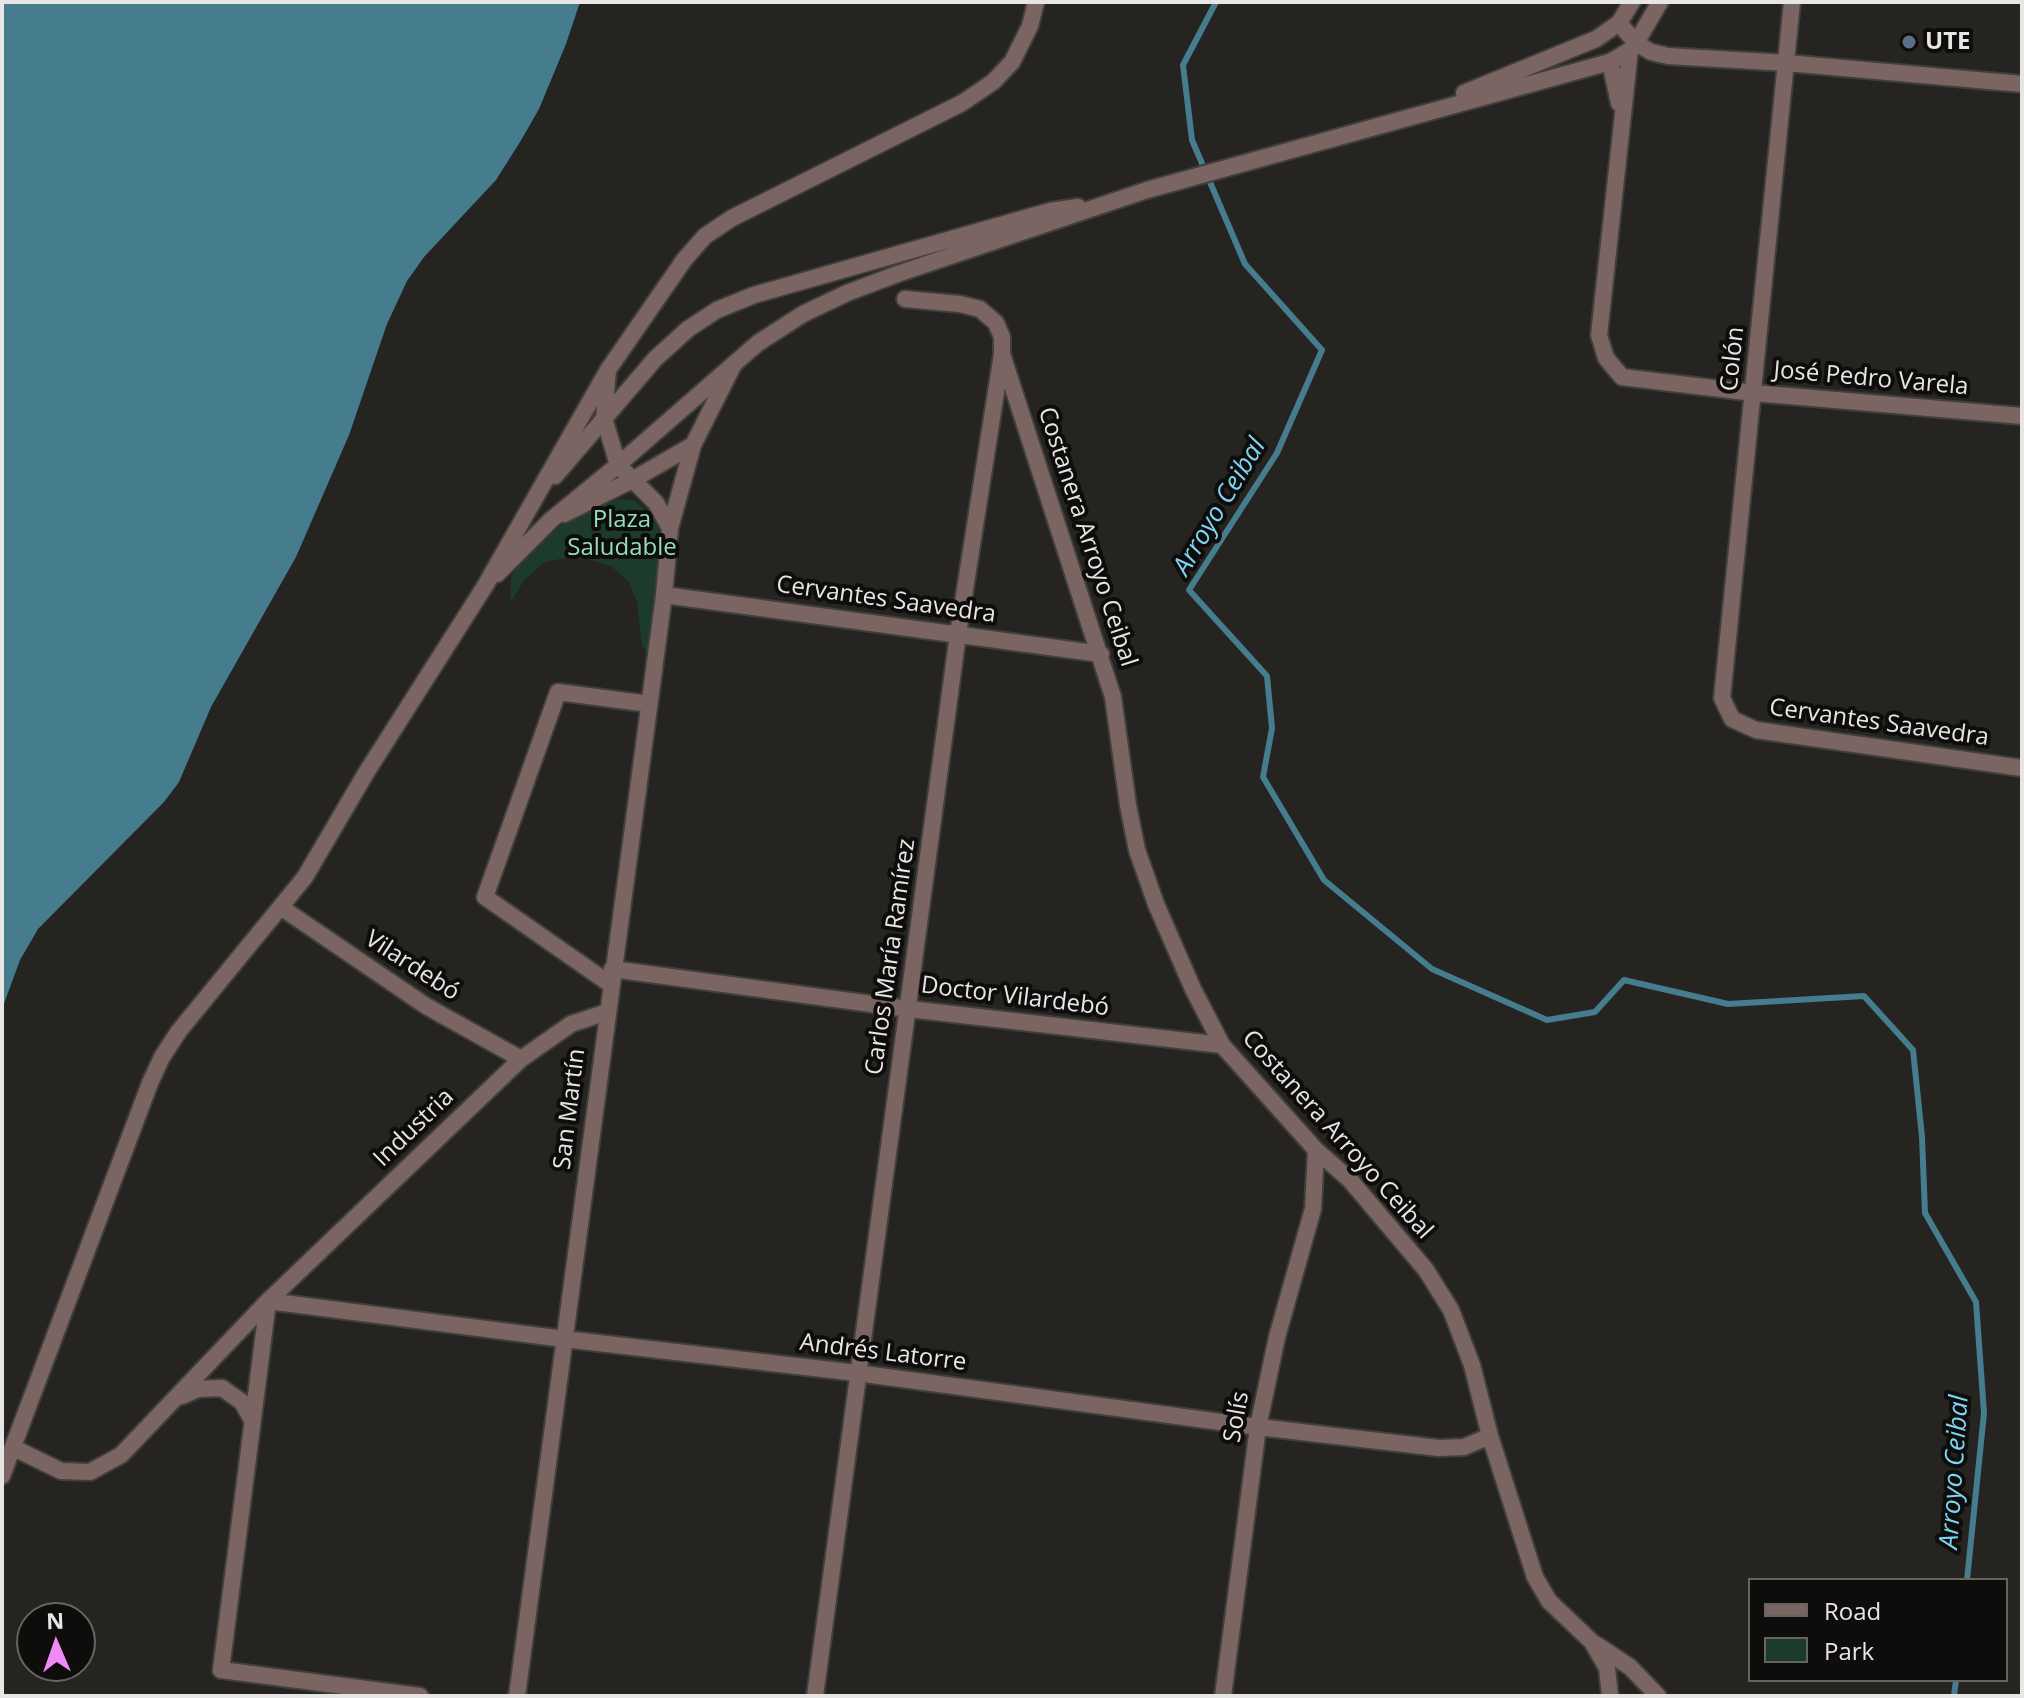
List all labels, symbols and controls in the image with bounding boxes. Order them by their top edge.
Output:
place label: UTE [1925,28,1970,56]
marker: UTE [1900,33,1918,51]
street label: Colón [1715,325,1751,393]
street label: José Pedro Varela [1772,356,1970,402]
street label: Costanera Arroyo Ceibal [1031,404,1143,670]
water label: Arroyo Ceibal [1167,433,1273,581]
park label: Plaza Saludable [567,506,677,562]
street label: Cervantes Saavedra [774,570,998,630]
street label: Cervantes Saavedra [1767,693,1991,753]
street label: Carlos María Ramírez [860,837,922,1077]
street label: Vilardebó [359,925,465,1007]
street label: Doctor Vilardebó [919,971,1111,1023]
street label: Costanera Arroyo Ceibal [1236,1025,1438,1245]
street label: San Martín [548,1047,592,1171]
street label: Industria [368,1083,460,1173]
street label: Andrés Latorre [798,1329,968,1377]
street label: Solís [1218,1389,1256,1445]
water label: Arroyo Ceibal [1934,1394,1976,1550]
legend [1748,1578,2008,1682]
text: Road [1824,1594,1881,1627]
north arrow [16,1602,96,1682]
text: N [46,1605,65,1635]
text: Park [1824,1634,1874,1667]

